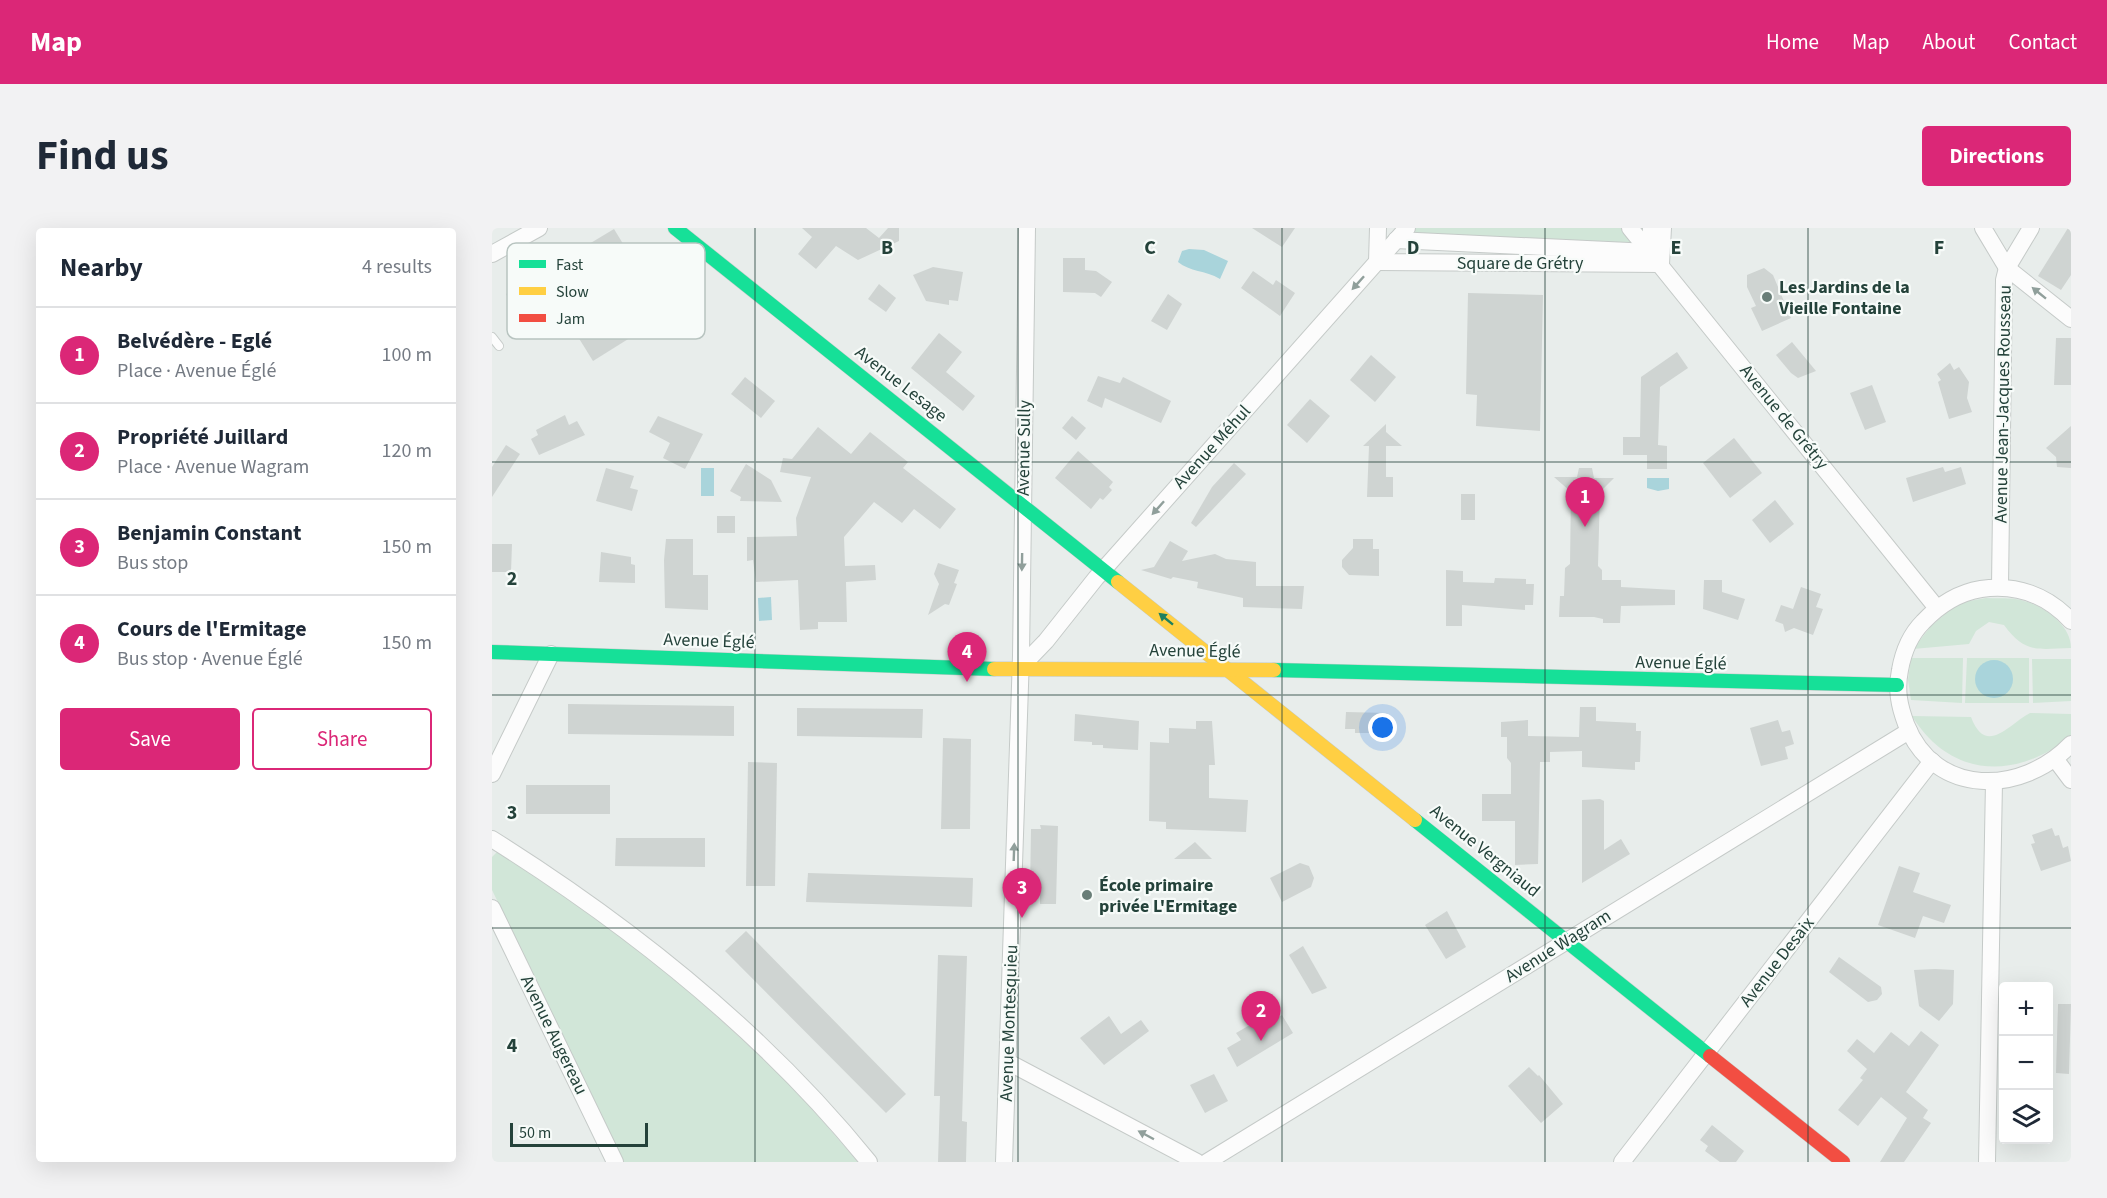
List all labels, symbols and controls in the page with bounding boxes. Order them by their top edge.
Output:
text: Map [30,22,82,62]
text: Home [1766,27,1819,57]
text: Map [1852,27,1890,57]
text: About [1923,27,1975,57]
text: Contact [2008,27,2077,57]
text: Find us [36,126,169,186]
button: Directions [1922,126,2071,186]
text: B [881,234,893,262]
text: C [1144,234,1156,262]
text: D [1407,234,1419,262]
text: E [1671,234,1681,262]
text: F [1934,234,1944,262]
legend [507,243,705,339]
text: Nearby [60,249,143,286]
street label: Square de Grétry [1457,251,1584,276]
text: 4 results [362,253,432,281]
text: Fast [556,254,584,276]
place label: Les Jardins de la Vieille Fontaine [1778,275,1910,321]
one-way arrow [1351,276,1365,291]
text: Slow [556,281,589,303]
street label: Avenue Jean-Jacques Rousseau [1988,285,2018,523]
one-way arrow [2031,287,2047,300]
marker: Les Jardins de la Vieille Fontaine [1760,290,1774,304]
text: Jam [556,308,585,330]
text: Belvédère - Eglé [117,325,272,357]
street label: Avenue Lesage [850,340,952,428]
text: 1 [74,341,85,369]
text: 100 m [382,341,432,369]
text: Place · Avenue Églé [117,357,276,385]
street label: Avenue de Grétry [1734,359,1835,475]
street label: Avenue Sully [1011,399,1037,496]
street label: Avenue Méhul [1167,400,1257,494]
text: Propriété Juillard [117,421,288,453]
text: 2 [74,437,85,465]
text: 120 m [382,437,432,465]
text: Place · Avenue Wagram [117,453,309,481]
pin: 1 [1566,478,1604,527]
one-way arrow [1151,500,1165,515]
text: Benjamin Constant [117,517,301,549]
text: 3 [74,533,85,561]
text: 150 m [382,533,432,561]
text: Bus stop [117,549,188,577]
one-way arrow [1017,553,1027,572]
text: 2 [507,565,517,593]
text: Cours de l'Ermitage [117,613,307,645]
one-way arrow [1158,613,1174,626]
street label: Avenue Églé [663,627,755,655]
text: 4 [74,629,85,657]
text: 150 m [382,629,432,657]
pin: 4 [948,632,986,682]
street label: Avenue Églé [1149,638,1241,664]
text: Bus stop · Avenue Églé [117,645,303,673]
street label: Avenue Églé [1635,650,1727,676]
button: Save [60,708,240,770]
button: Share [252,708,432,770]
your location [1368,713,1397,742]
text: 3 [507,799,517,827]
street label: Avenue Vergniaud [1425,799,1545,903]
one-way arrow [1010,842,1019,861]
pin: 3 [1002,868,1042,918]
place label: École primaire privée L'Ermitage [1099,873,1237,919]
marker: École primaire privée L'Ermitage [1080,888,1094,902]
street label: Avenue Wagram [1500,903,1616,989]
street label: Avenue Desaix [1734,912,1820,1012]
street label: Avenue Montesquieu [994,944,1024,1102]
street label: Avenue Augereau [514,971,594,1099]
map controls [1999,982,2053,1144]
button: + [1999,982,2053,1036]
pin: 2 [1242,992,1280,1041]
text: 4 [507,1032,518,1060]
button: − [1999,1036,2053,1090]
button: layers [1999,1090,2053,1144]
scale bar [510,1120,648,1148]
text: 50 m [519,1122,551,1144]
one-way arrow [1137,1130,1154,1140]

